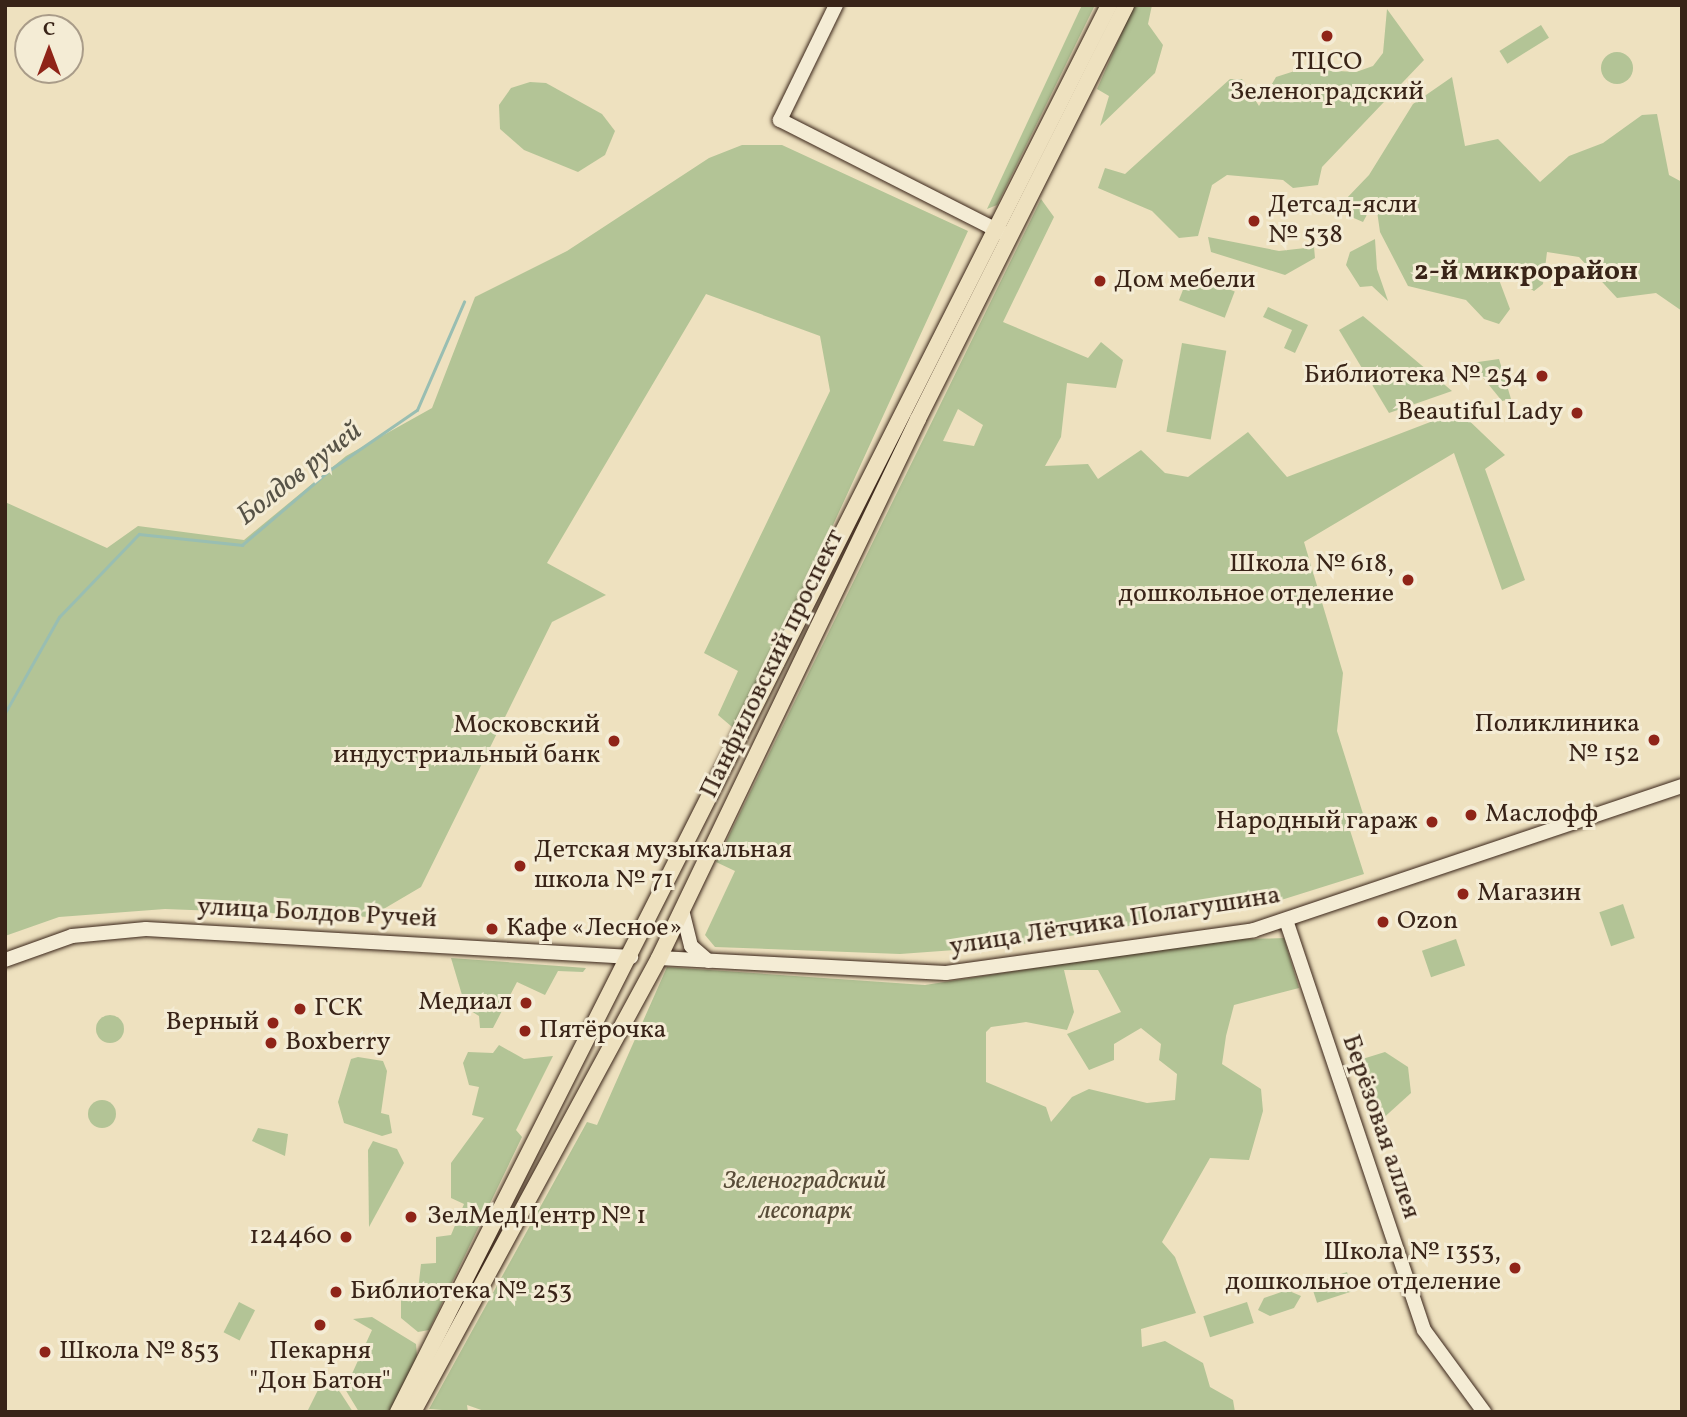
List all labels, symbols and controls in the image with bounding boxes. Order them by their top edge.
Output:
north arrow [14,14,84,84]
text: С [43,17,55,43]
marker: ТЦСО Зеленоградский [1319,28,1335,44]
place label: ТЦСО Зеленоградский [1230,47,1424,108]
place label: Детсад-ясли № 538 [1268,190,1417,252]
marker: Детсад-ясли № 538 [1246,213,1262,229]
district label: 2-й микрорайон [1414,255,1638,289]
place label: Дом мебели [1114,265,1256,297]
marker: Дом мебели [1092,273,1108,289]
place label: Библиотека № 254 [1304,360,1528,392]
marker: Библиотека № 254 [1534,368,1550,384]
place label: Beautiful Lady [1397,397,1563,429]
marker: Beautiful Lady [1569,405,1585,421]
water label: Болдов ручей [231,415,369,533]
street label: Панфиловский проспект [694,524,852,804]
place label: Школа № 618, дошкольное отделение [1118,549,1394,610]
marker: Школа № 618, дошкольное отделение [1400,572,1416,588]
place label: Поликлиника № 152 [1474,709,1640,770]
place label: Московский индустриальный банк [333,710,600,772]
marker: Поликлиника № 152 [1646,732,1662,748]
marker: Московский индустриальный банк [606,733,622,749]
place label: Маслофф [1485,799,1598,831]
place label: Народный гараж [1216,806,1418,838]
marker: Маслофф [1463,807,1479,823]
marker: Народный гараж [1424,814,1440,830]
place label: Детская музыкальная школа № 71 [534,835,792,896]
marker: Детская музыкальная школа № 71 [512,858,528,874]
place label: Магазин [1477,878,1581,910]
street label: улица Лётчика Полагушина [947,880,1283,964]
marker: Магазин [1455,886,1471,902]
street label: улица Болдов Ручей [196,892,438,936]
place label: Ozon [1397,906,1458,938]
place label: Кафе «Лесное» [506,913,683,945]
marker: Ozon [1375,914,1391,930]
marker: Кафе «Лесное» [484,921,500,937]
place label: Медиал [418,987,512,1019]
place label: ГСК [314,993,363,1025]
marker: Медиал [518,995,534,1011]
marker: ГСК [292,1001,308,1017]
place label: Верный [166,1007,259,1039]
marker: Верный [265,1015,281,1031]
place label: Пятёрочка [539,1015,667,1047]
marker: Пятёрочка [517,1023,533,1039]
place label: Boxberry [285,1027,390,1059]
street label: Берёзовая аллея [1334,1031,1426,1223]
marker: Boxberry [263,1035,279,1051]
park label: Зеленоградский лесопарк [724,1166,886,1228]
place label: ЗелМедЦентр № 1 [427,1201,646,1233]
marker: ЗелМедЦентр № 1 [401,1207,421,1227]
place label: 124460 [249,1221,332,1253]
marker: 124460 [338,1229,354,1245]
place label: Школа № 1353, дошкольное отделение [1225,1237,1501,1298]
marker: Школа № 1353, дошкольное отделение [1507,1260,1523,1276]
place label: Библиотека № 253 [350,1276,572,1308]
marker: Библиотека № 253 [328,1284,344,1300]
marker: Пекарня "Дон Батон" [312,1317,328,1333]
place label: Школа № 853 [59,1336,219,1368]
place label: Пекарня "Дон Батон" [249,1336,391,1398]
marker: Школа № 853 [37,1344,53,1360]

